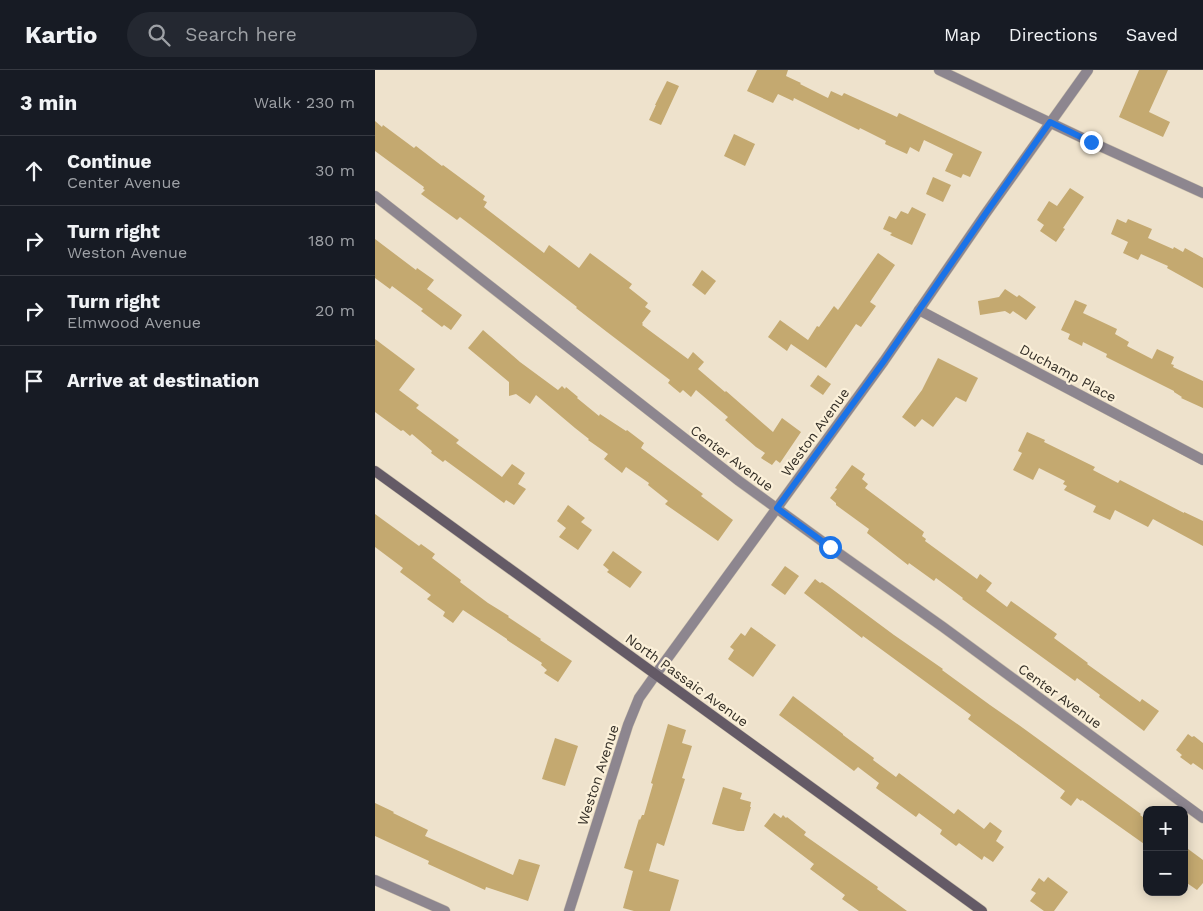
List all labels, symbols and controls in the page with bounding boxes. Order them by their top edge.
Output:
search box [127,12,477,57]
text: Kartio [25,21,97,49]
icon: search [145,21,173,49]
text: Search here [185,23,297,46]
text: Map [944,24,981,45]
text: Directions [1009,24,1098,45]
text: Saved [1126,24,1178,45]
text: 3 min [20,90,77,115]
text: Walk · 230 m [254,93,355,112]
route end [1080,131,1103,154]
text: Continue [67,150,151,173]
icon: ahead [20,157,48,185]
text: 30 m [315,161,355,180]
text: Center Avenue [67,173,181,192]
text: Turn right [67,220,160,243]
icon: right [20,227,48,255]
text: 180 m [308,231,355,250]
text: Weston Avenue [67,243,187,262]
text: Turn right [67,290,160,313]
icon: right [20,297,48,325]
text: 20 m [315,301,355,320]
text: Elmwood Avenue [67,313,201,332]
street label: Duchamp Place [1017,341,1119,405]
icon: arrive [20,367,48,395]
text: Arrive at destination [67,369,259,392]
street label: Weston Avenue [778,385,852,479]
street label: Center Avenue [688,422,776,494]
route start [819,536,842,559]
street label: North Passaic Avenue [623,630,751,730]
street label: Center Avenue [1015,660,1105,732]
street label: Weston Avenue [574,723,622,827]
map controls [1143,806,1188,896]
button: + [1143,806,1188,851]
button: − [1143,851,1188,896]

